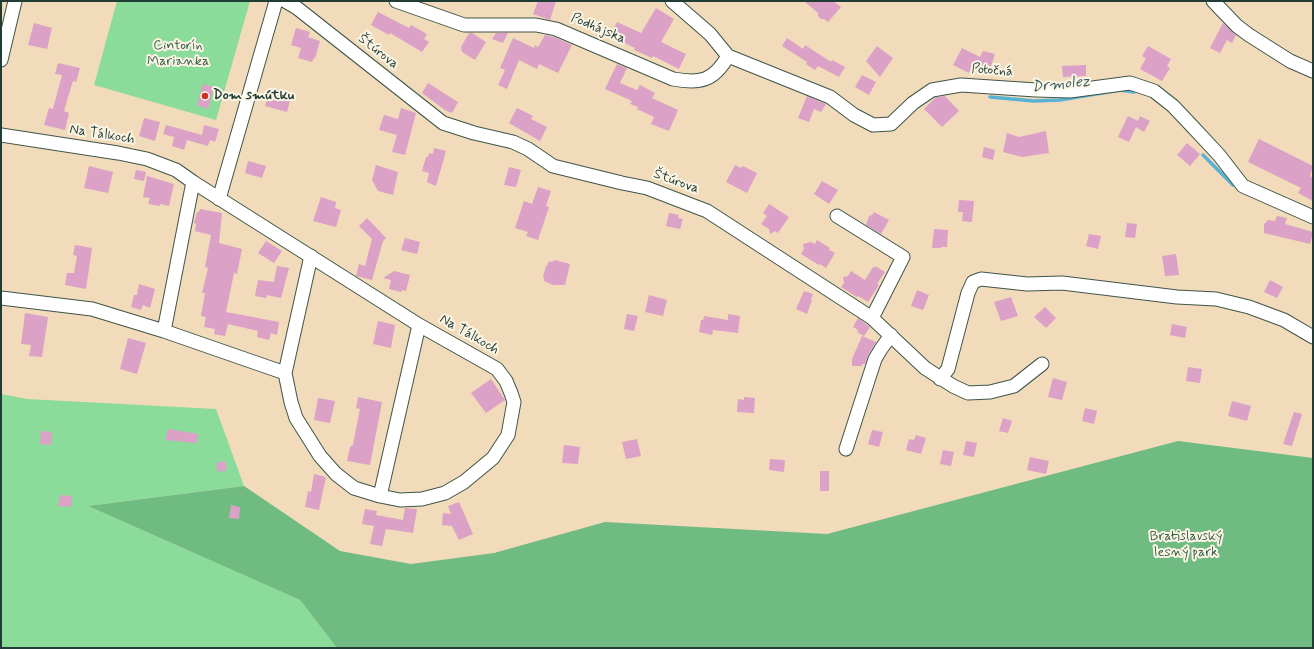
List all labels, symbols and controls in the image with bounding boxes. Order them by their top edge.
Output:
street label: Podhájska [568,10,628,48]
street label: Štúrova [354,31,402,73]
park label: Cintorín Marianka [147,38,209,70]
street label: Potočná [971,61,1013,81]
water label: Drmolez [1031,73,1091,97]
place label: Dom smútku [213,88,294,104]
marker: Dom smútku [200,91,210,101]
street label: Na Tálkoch [68,122,136,148]
street label: Štúrova [651,166,701,198]
street label: Na Tálkoch [436,311,502,359]
park label: Bratislavský lesný park [1150,529,1222,562]

